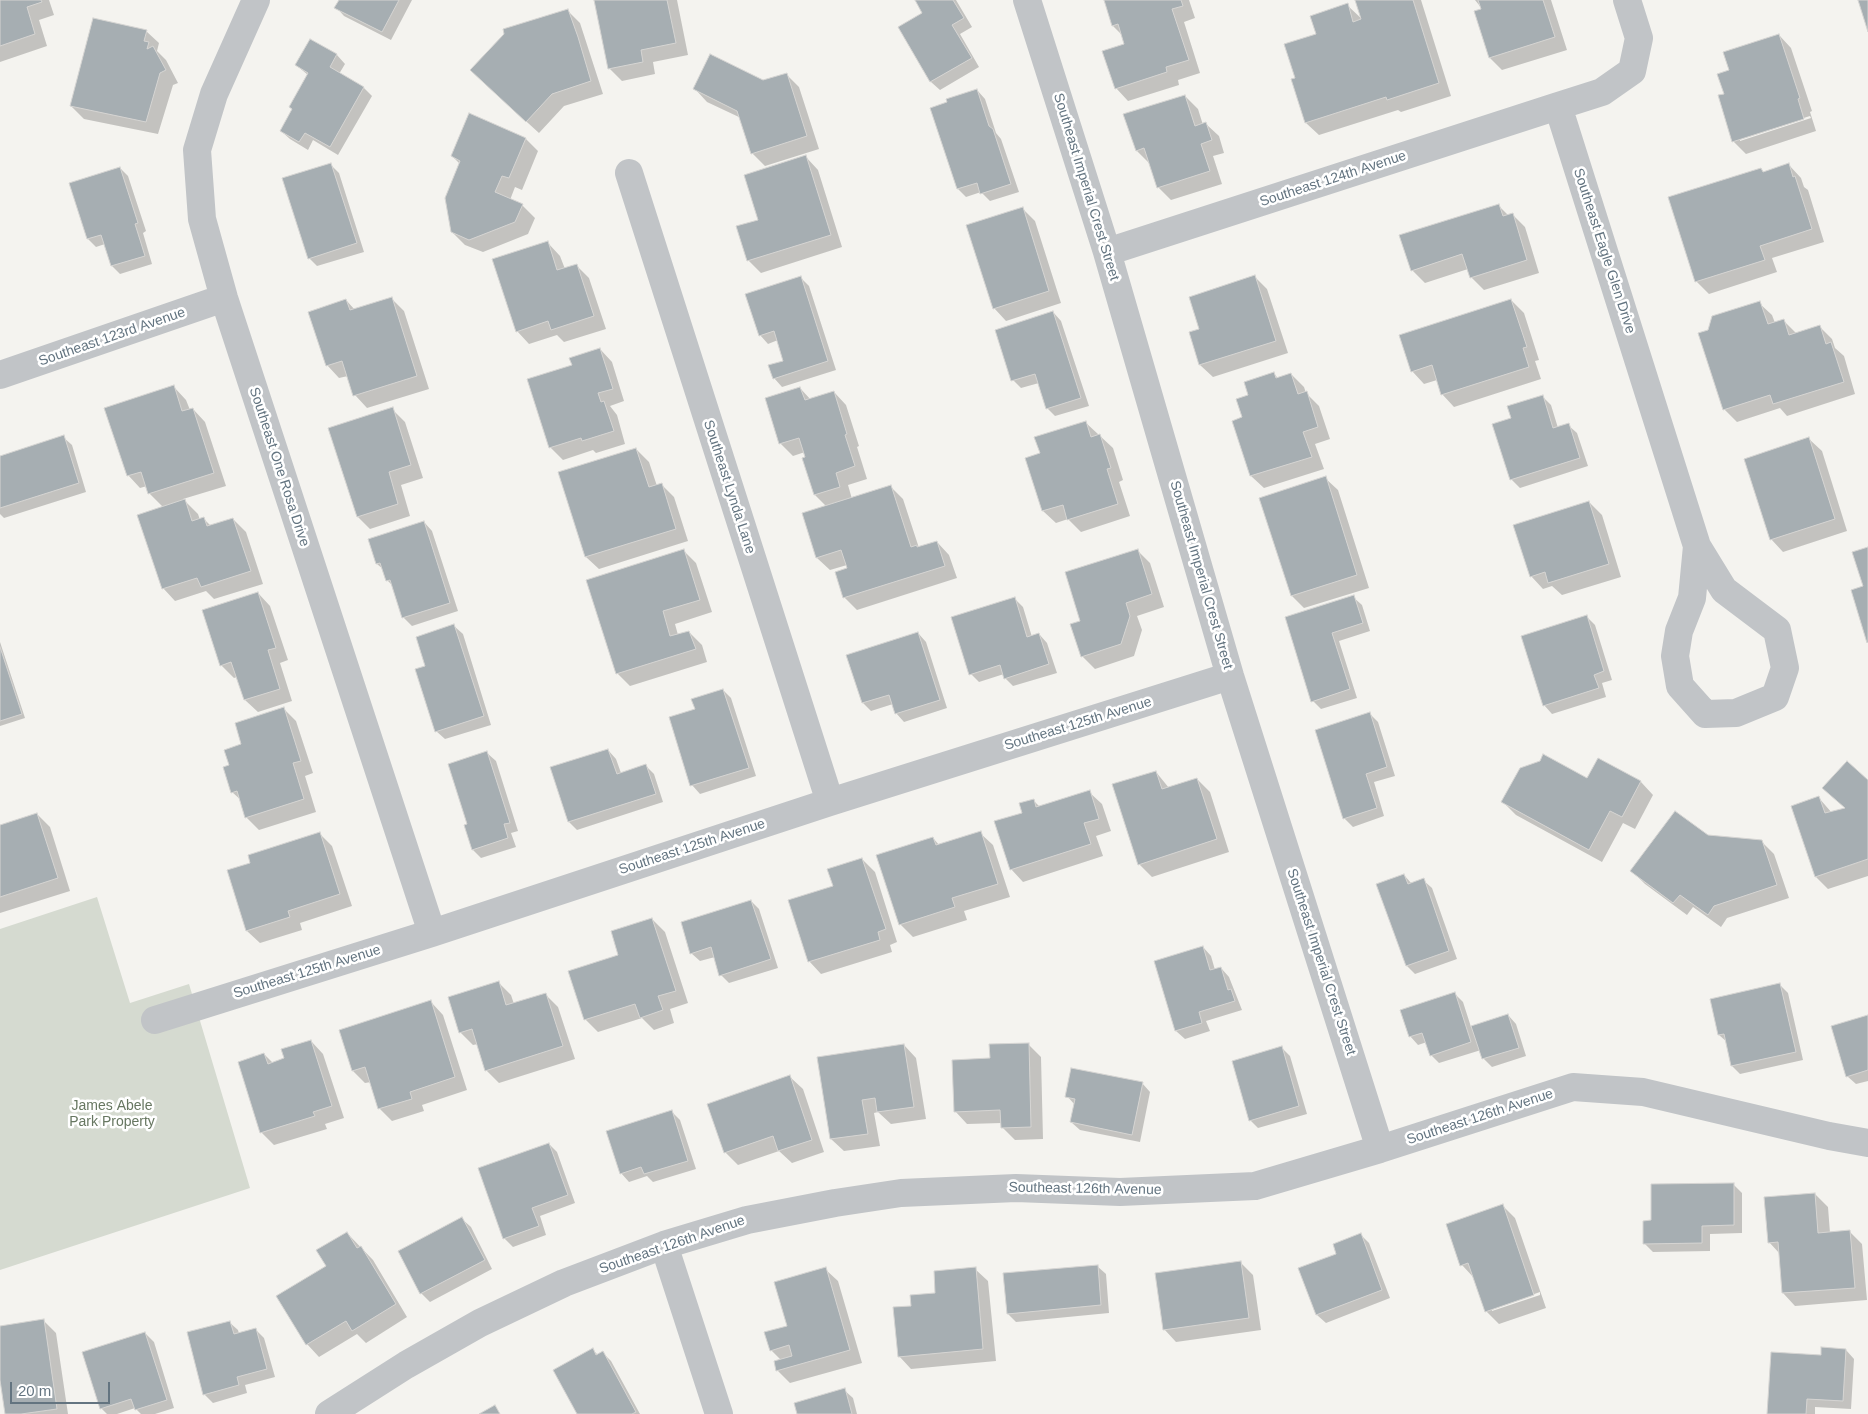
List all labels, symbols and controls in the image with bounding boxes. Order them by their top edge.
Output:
street label: Southeast Imperial Crest Street [1049,91,1123,283]
street label: Southeast 124th Avenue [1258,147,1408,211]
street label: Southeast Eagle Glen Drive [1569,166,1639,336]
street label: Southeast 123rd Avenue [37,304,187,370]
street label: Southeast One Rosa Drive [245,385,313,549]
street label: Southeast Lynda Lane [699,418,759,556]
street label: Southeast Imperial Crest Street [1166,479,1236,671]
street label: Southeast 125th Avenue [1002,694,1154,754]
street label: Southeast 125th Avenue [617,815,767,879]
street label: Southeast Imperial Crest Street [1283,867,1359,1057]
street label: Southeast 125th Avenue [231,942,383,1002]
street label: Southeast 126th Avenue [1405,1085,1555,1149]
park label: James Abele Park Property [69,1098,155,1130]
street label: Southeast 126th Avenue [1008,1179,1162,1199]
street label: Southeast 126th Avenue [597,1212,747,1278]
scale bar [12,1372,112,1404]
text: 20 m [18,1382,51,1399]

